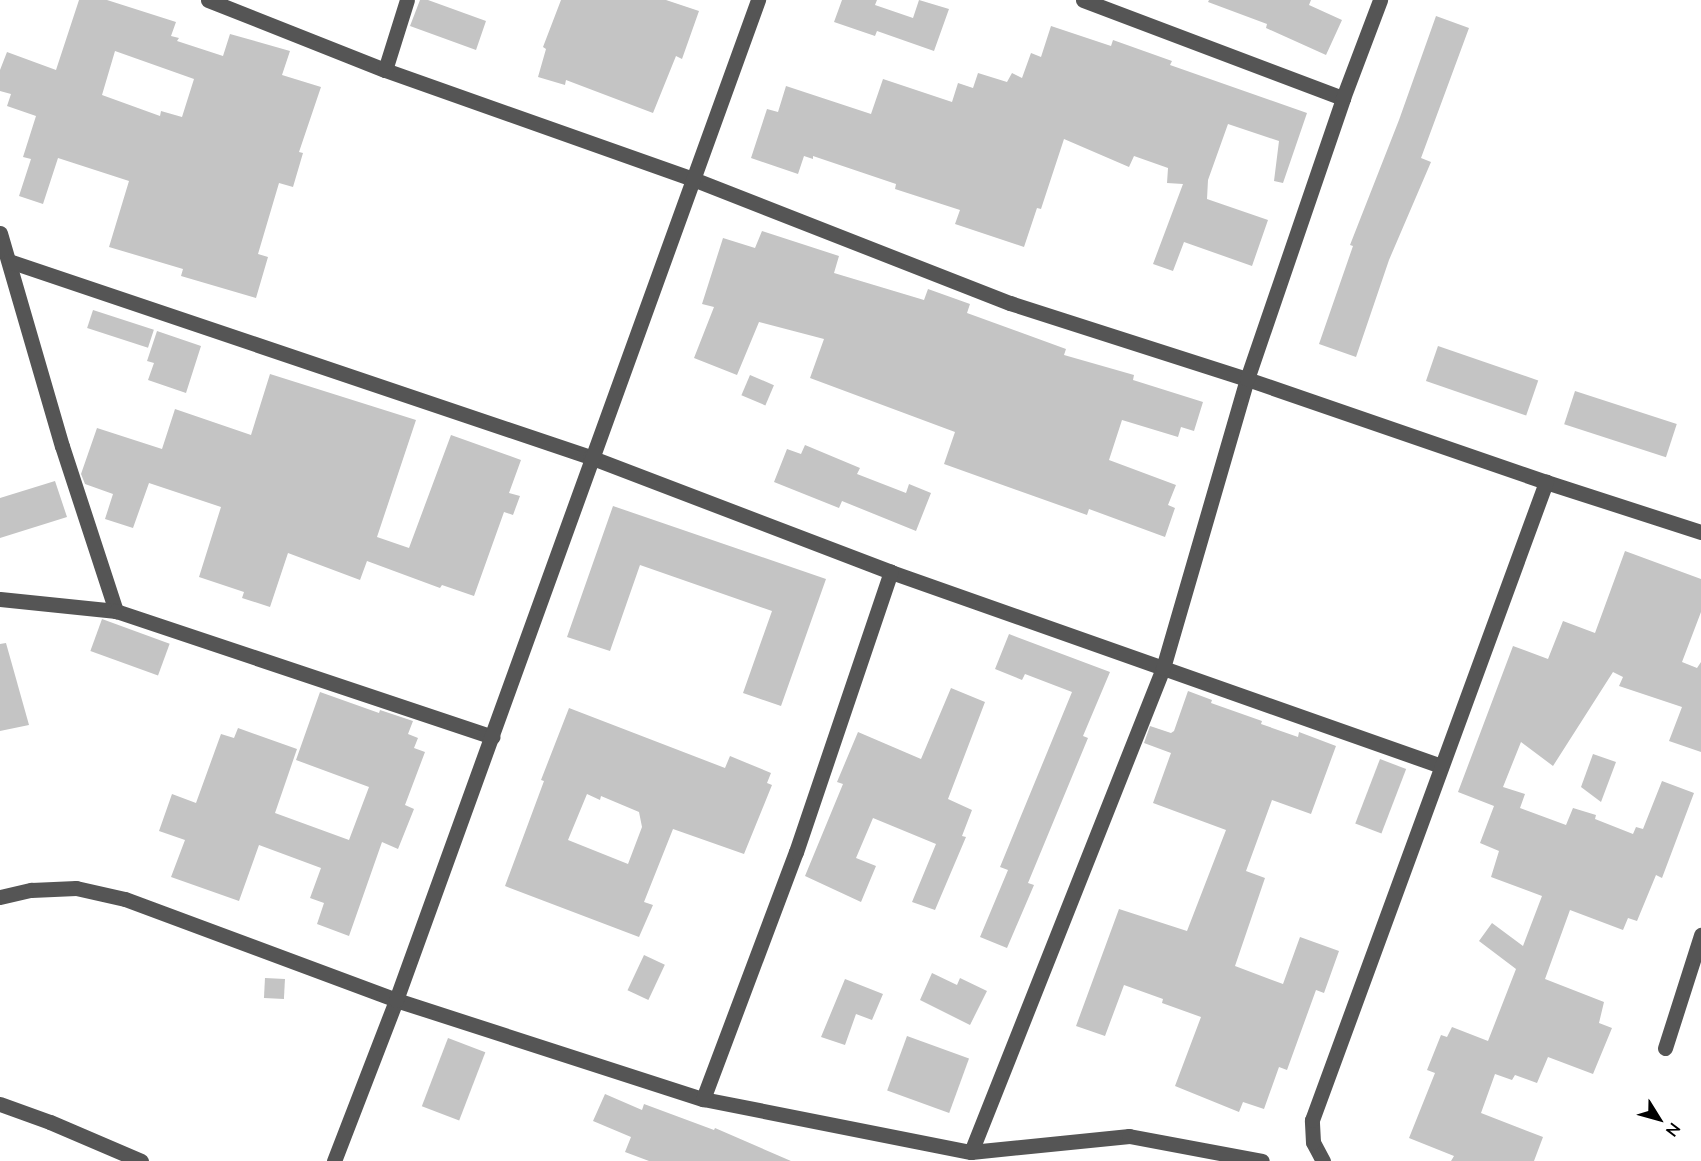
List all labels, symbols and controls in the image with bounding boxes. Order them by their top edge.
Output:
north arrow [1629,1089,1689,1149]
text: N [1662,1119,1685,1141]

